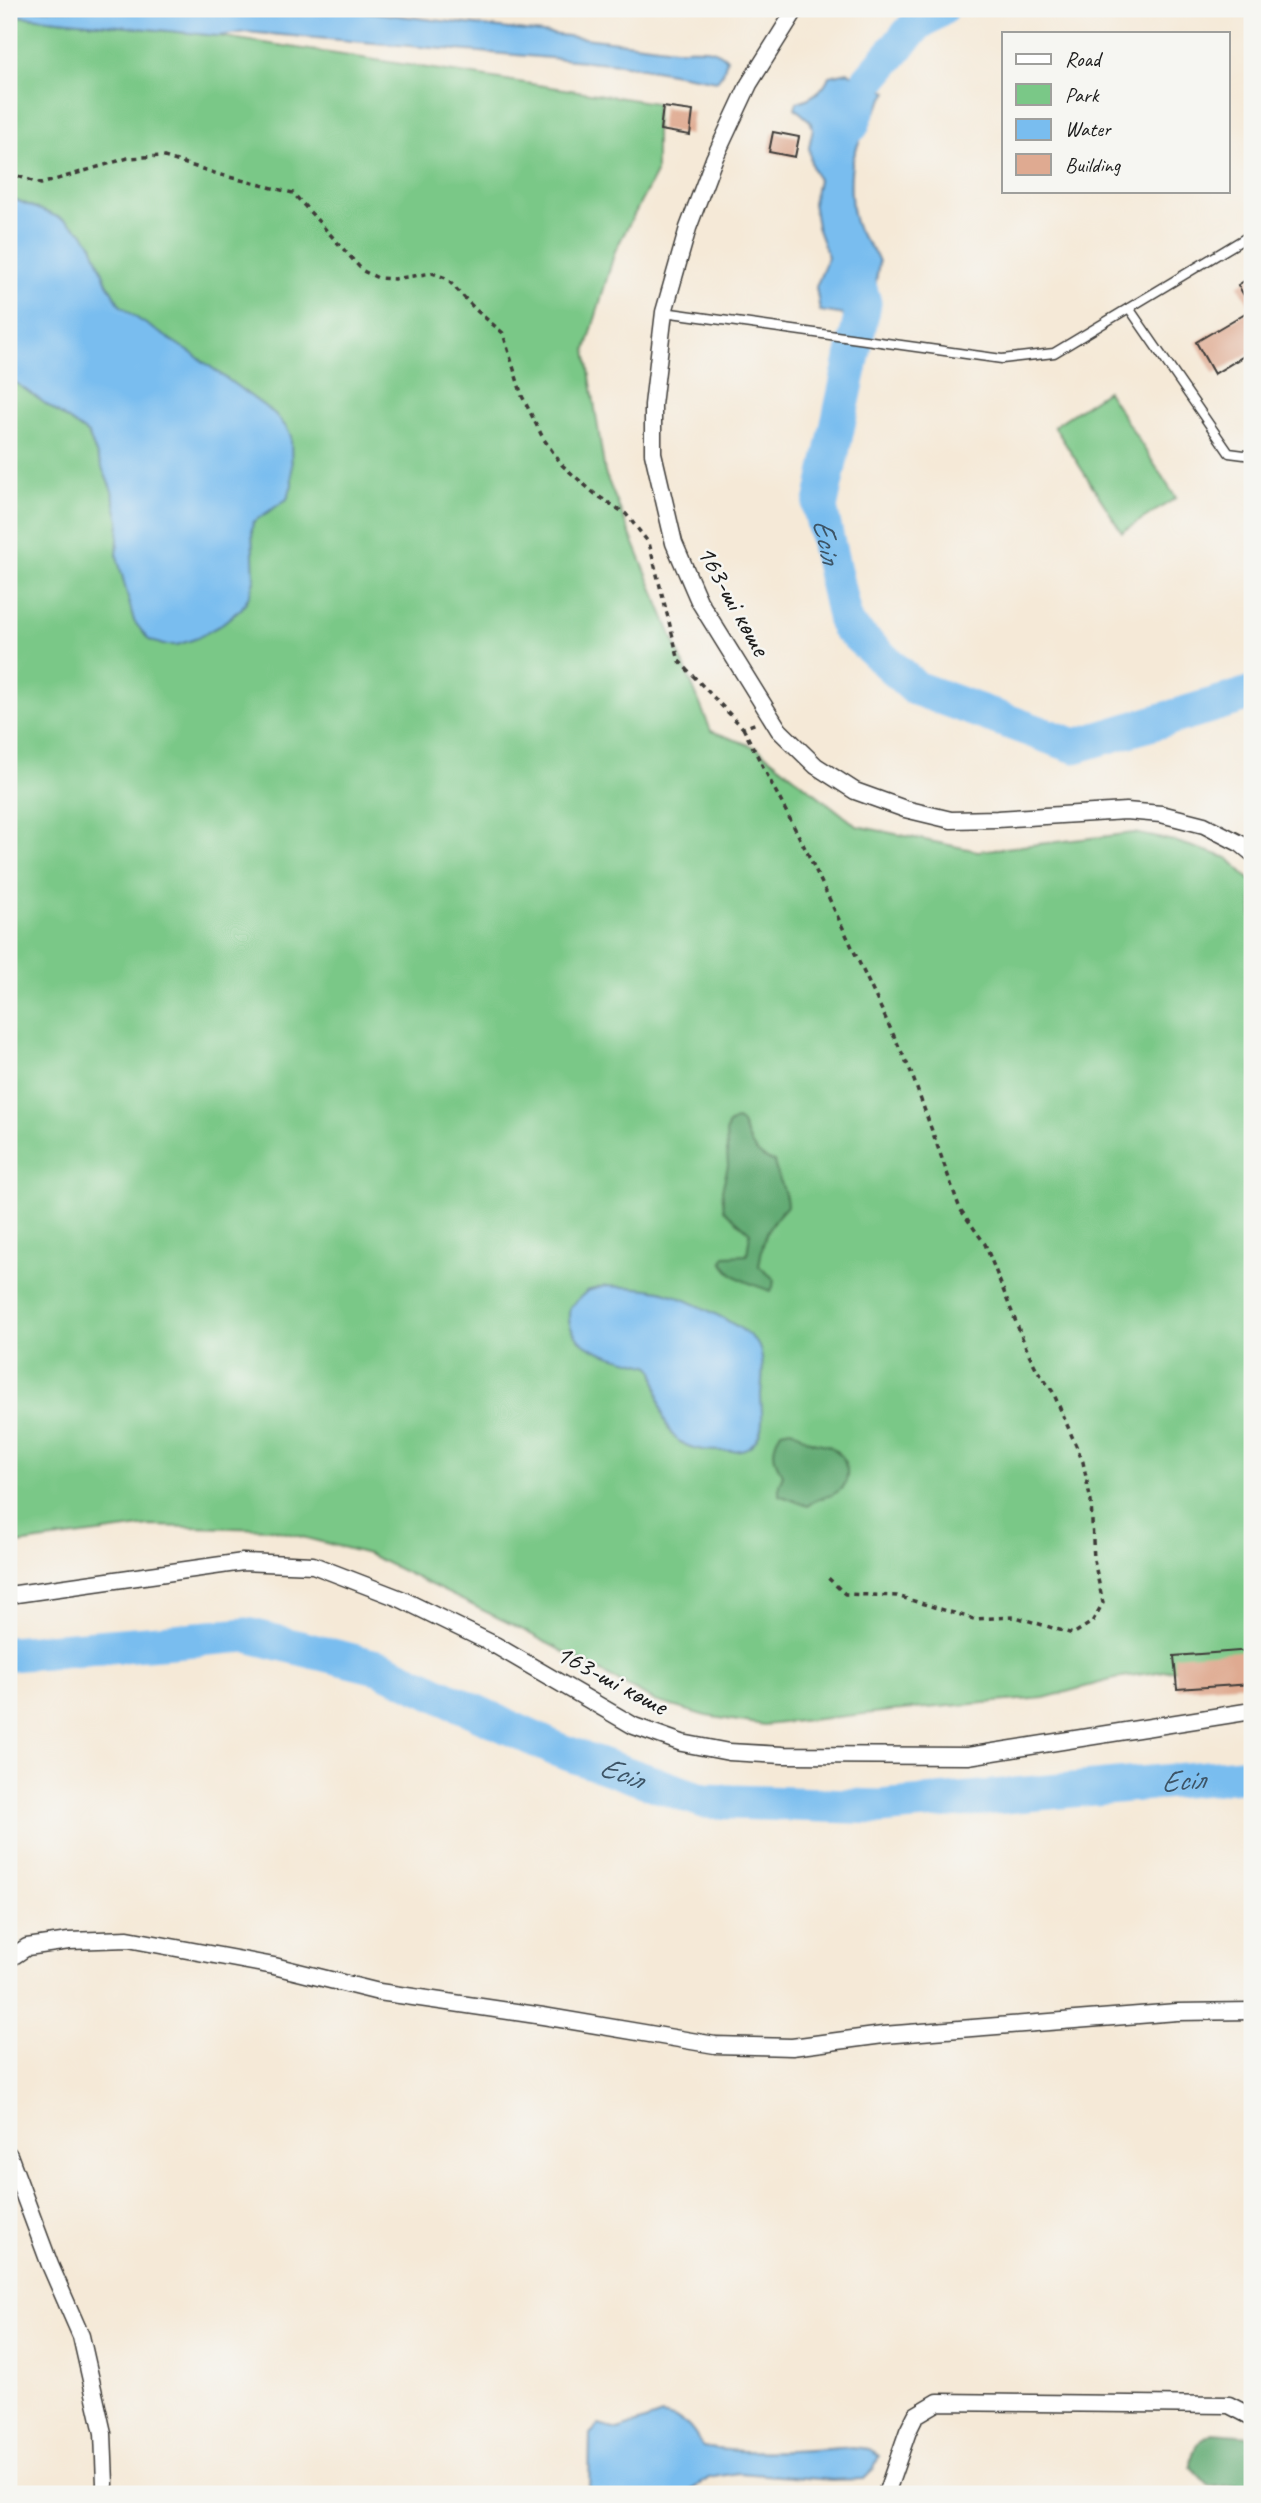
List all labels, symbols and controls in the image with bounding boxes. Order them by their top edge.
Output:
legend [1002,32,1230,192]
text: Road [1065,46,1104,72]
text: Park [1065,82,1100,108]
text: Water [1065,116,1112,142]
text: Building [1065,152,1122,178]
water label: Есіл [804,515,851,570]
street label: 163-ші көше [689,538,780,663]
street label: 163-ші көше [550,1635,675,1724]
water label: Есіл [595,1747,652,1799]
water label: Есіл [1159,1759,1210,1801]

